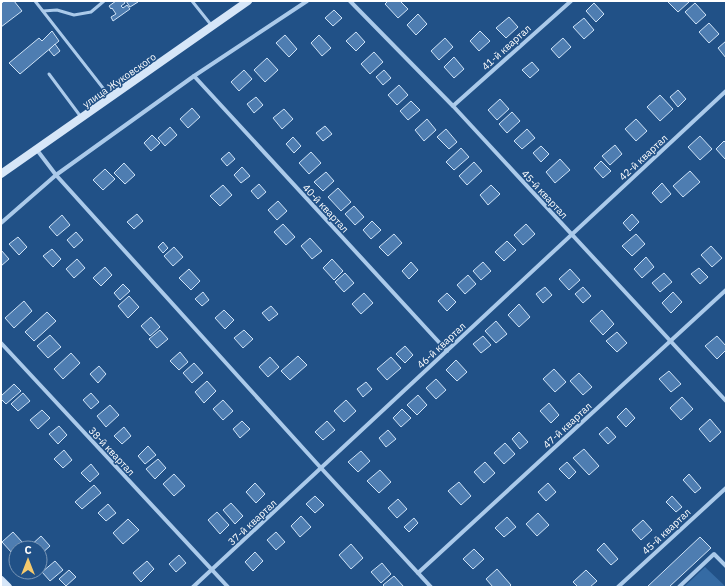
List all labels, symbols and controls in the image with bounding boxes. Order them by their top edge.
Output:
street label: 41-й квартал [479,22,534,73]
street label: улица Жуковского [80,50,159,111]
street label: 42-й квартал [616,131,670,183]
street label: 45-й квартал [519,167,571,221]
street label: 40-й квартал [300,181,352,235]
street label: 46-й квартал [414,319,468,371]
street label: 47-й квартал [540,399,594,451]
street label: 38-й квартал [86,424,138,478]
street label: 37-й квартал [225,496,279,548]
street label: 45-й квартал [639,505,693,557]
north arrow [8,540,48,580]
text: С [24,543,32,557]

